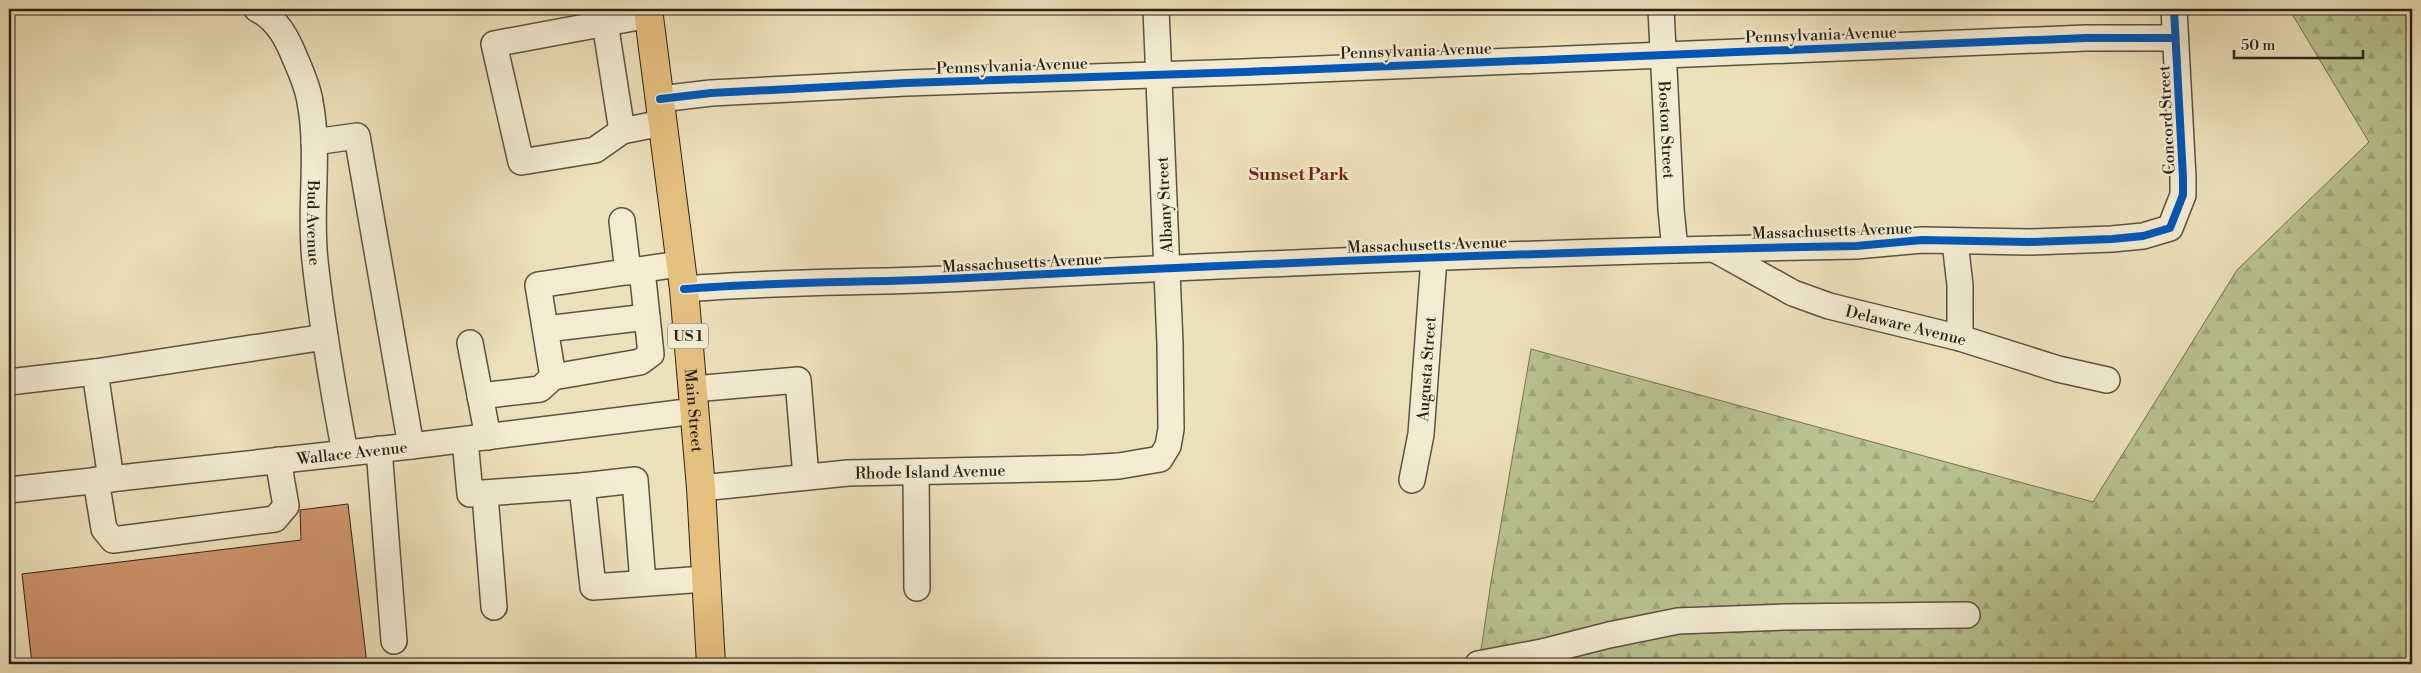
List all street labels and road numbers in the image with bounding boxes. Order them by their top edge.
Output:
street label: Pennsylvania Avenue [1745,22,1897,48]
street label: Pennsylvania Avenue [1340,38,1492,64]
street label: Pennsylvania Avenue [936,53,1088,79]
street label: Concord Street [2154,65,2180,175]
street label: Boston Street [1654,79,1679,180]
street label: Albany Street [1152,156,1178,255]
street label: Bud Avenue [302,179,324,267]
street label: Massachusetts Avenue [1752,218,1913,244]
street label: Massachusetts Avenue [1347,232,1508,258]
street label: Massachusetts Avenue [941,249,1103,277]
street label: Delaware Avenue [1843,301,1969,350]
street label: Augusta Street [1413,316,1441,423]
road number: US 1 [668,324,708,348]
street label: Main Street [680,368,707,453]
street label: Wallace Avenue [295,437,409,470]
street label: Rhode Island Avenue [855,461,1006,484]

